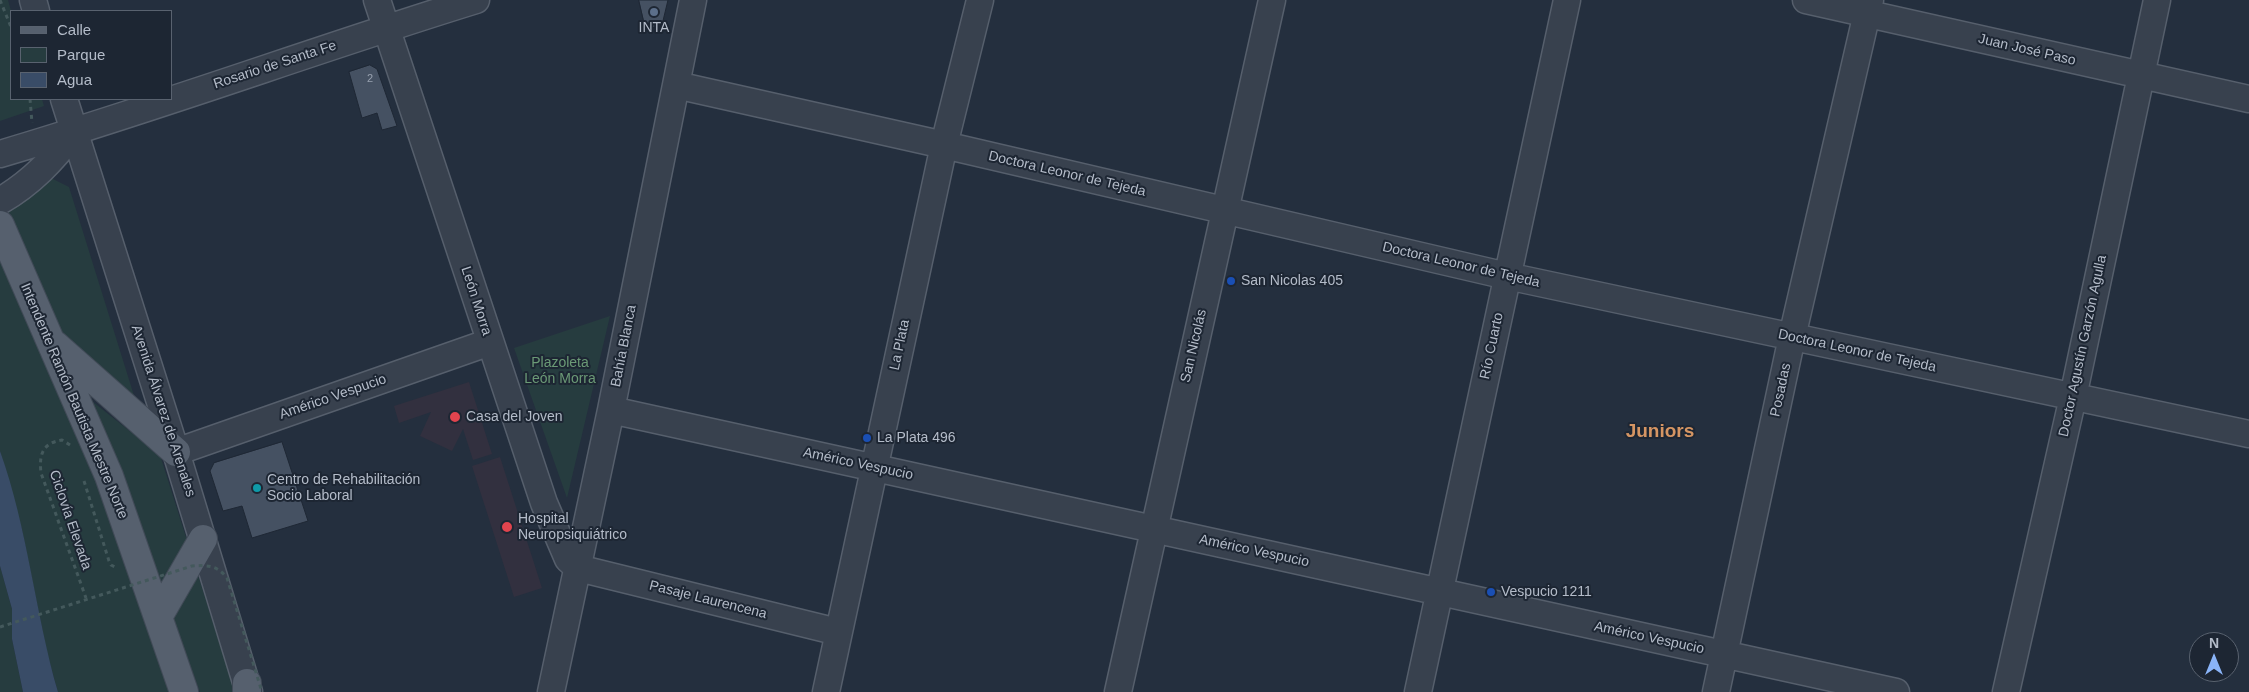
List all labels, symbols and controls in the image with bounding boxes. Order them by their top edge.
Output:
marker: INTA [648,6,660,18]
legend [10,10,172,100]
place label: INTA [639,20,669,36]
text: Calle [57,21,91,38]
street label: Juan José Paso [1977,31,2077,69]
street label: Rosario de Santa Fe [211,37,339,93]
text: Parque [57,46,105,63]
text: Agua [57,71,92,88]
house number: 2 [367,72,373,86]
street label: Doctora Leonor de Tejeda [987,148,1147,200]
street label: Doctora Leonor de Tejeda [1381,239,1541,291]
street label: Doctor Agustín Garzón Agulla [2056,254,2110,438]
street label: León Morra [457,264,495,338]
place label: San Nicolas 405 [1241,273,1343,289]
marker: San Nicolas 405 [1225,275,1237,287]
street label: Intendente Ramón Bautista Mestre Norte [17,281,131,521]
street label: Bahía Blanca [608,304,640,388]
street label: San Nicolás [1177,308,1211,384]
street label: Río Cuarto [1477,311,1507,381]
street label: La Plata [886,318,914,372]
street label: Avenida Álvarez de Arenales [127,323,199,499]
street label: Doctora Leonor de Tejeda [1776,326,1938,376]
park label: Plazoleta León Morra [524,355,596,388]
street label: Posadas [1767,362,1795,418]
street label: Américo Vespucio [277,371,389,423]
place label: Casa del Joven [466,409,563,425]
marker: Casa del Joven [448,410,462,424]
district label: Juniors [1626,421,1694,443]
place label: La Plata 496 [877,430,956,446]
marker: La Plata 496 [861,432,873,444]
street label: Américo Vespucio [801,444,915,484]
street label: Ciclovía Elevada [45,468,95,572]
place label: Centro de Rehabilitación Socio Laboral [267,472,420,504]
marker: Centro de Rehabilitación Socio Laboral [251,482,263,494]
place label: Hospital Neuropsiquiátrico [518,511,627,544]
marker: Hospital Neuropsiquiátrico [500,520,514,534]
street label: Américo Vespucio [1197,531,1311,571]
street label: Pasaje Laurencena [647,577,769,623]
place label: Vespucio 1211 [1501,584,1592,600]
marker: Vespucio 1211 [1485,586,1497,598]
street label: Américo Vespucio [1592,618,1706,658]
north arrow [2189,632,2239,682]
text: N [2209,635,2219,651]

